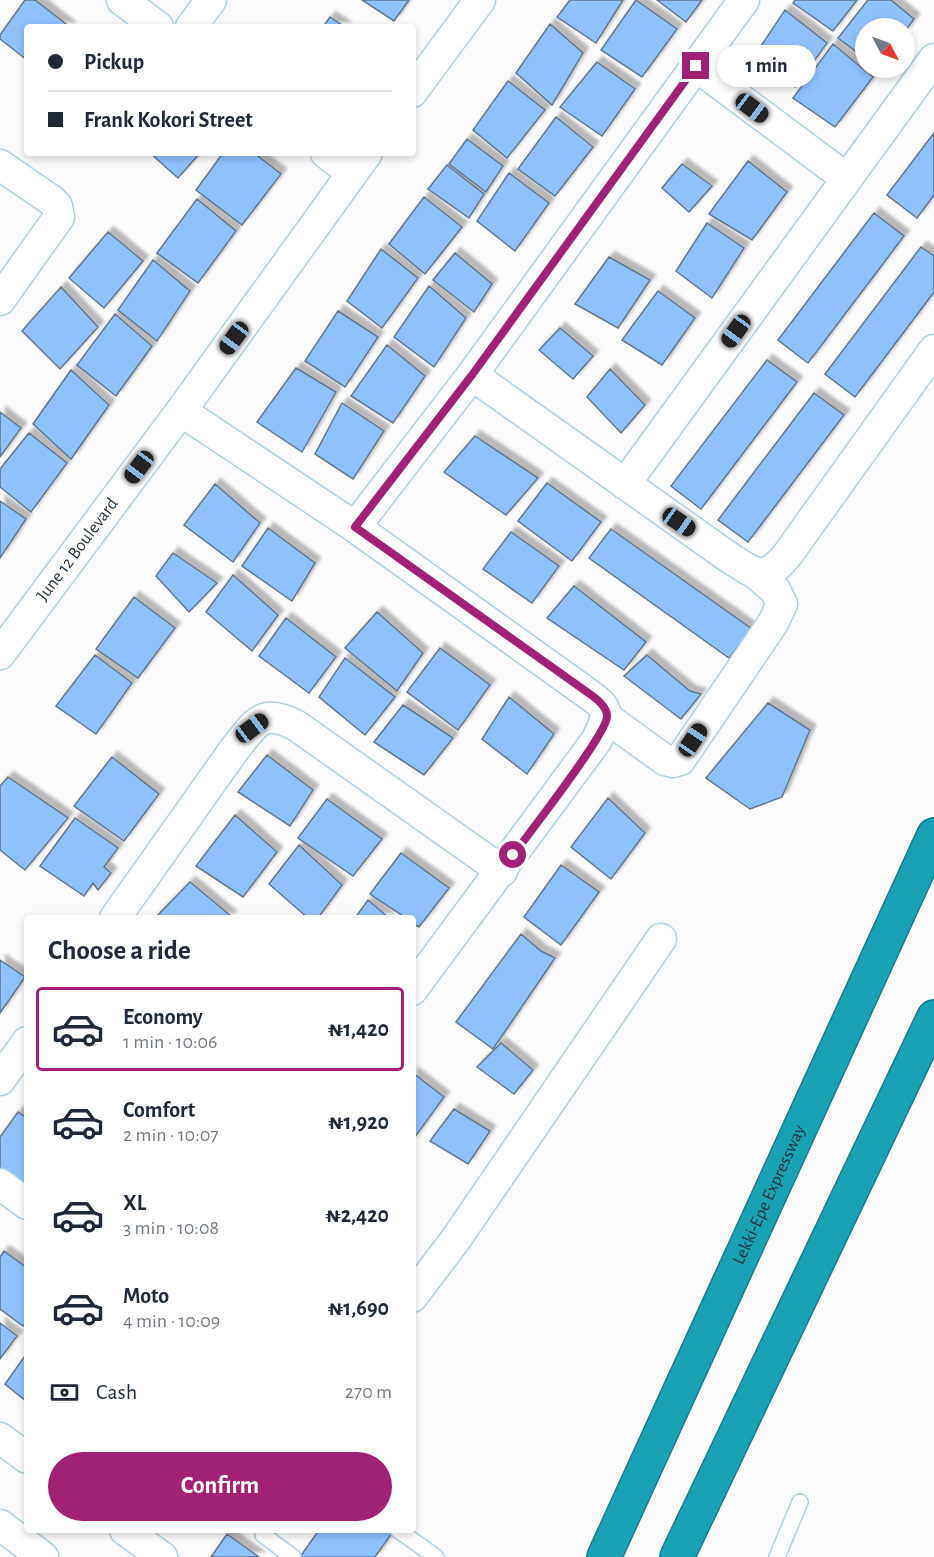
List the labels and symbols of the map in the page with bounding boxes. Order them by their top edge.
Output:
north arrow [855,18,915,78]
callout: 1 min [717,45,816,87]
route end [682,52,709,79]
car [732,90,772,126]
car [718,311,754,351]
car [216,318,252,358]
car [121,447,157,487]
street label: June 12 Boulevard [34,495,122,605]
car [659,504,699,540]
car [232,710,272,746]
car [675,720,711,760]
route start [499,841,526,868]
street label: Lekki-Epe Expressway [730,1122,809,1267]

